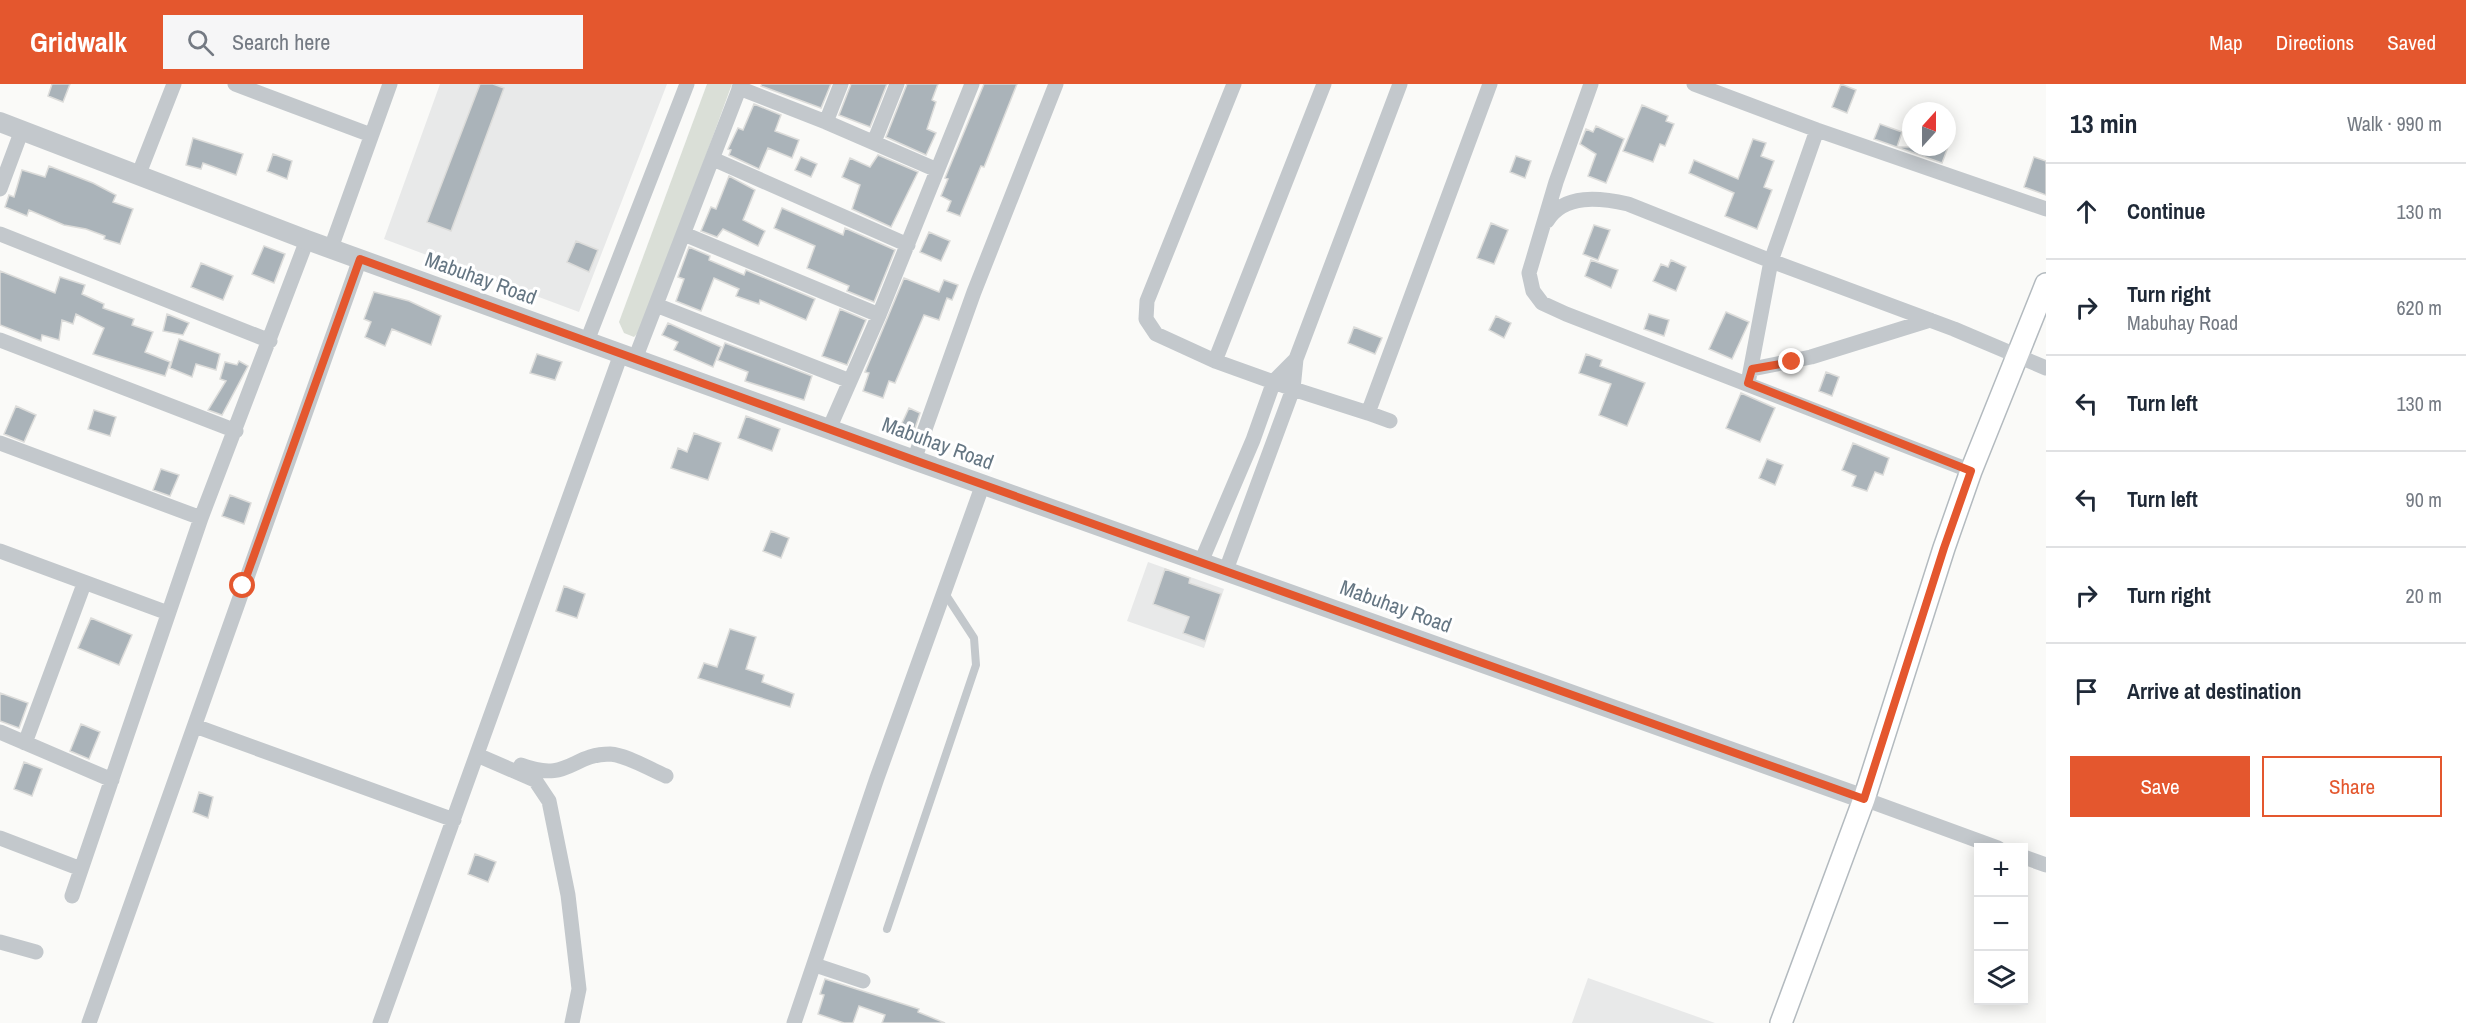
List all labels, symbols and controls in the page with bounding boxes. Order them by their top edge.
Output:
search box [163,15,583,69]
text: Gridwalk [30,23,127,61]
icon: search [184,26,217,59]
text: Search here [232,27,330,57]
text: Map [2209,28,2243,57]
text: Directions [2276,28,2354,57]
text: Saved [2387,28,2436,57]
north arrow [1902,102,1956,156]
text: 13 min [2070,106,2138,141]
text: Walk · 990 m [2347,110,2442,137]
icon: ahead [2070,195,2103,228]
text: Continue [2127,196,2205,226]
text: 130 m [2396,198,2442,225]
street label: Mabuhay Road [421,244,541,312]
text: Turn right [2127,279,2211,309]
icon: right [2070,291,2103,324]
text: 620 m [2396,294,2442,321]
text: Mabuhay Road [2127,309,2238,336]
route end [1778,348,1804,374]
icon: left [2070,387,2103,420]
text: Turn left [2127,388,2198,418]
text: 130 m [2396,390,2442,417]
street label: Mabuhay Road [878,409,998,477]
icon: left [2070,483,2103,516]
text: Turn left [2127,484,2198,514]
text: 90 m [2406,486,2442,513]
route start [229,572,255,598]
street label: Mabuhay Road [1336,572,1456,640]
icon: right [2070,579,2103,612]
text: Turn right [2127,580,2211,610]
text: 20 m [2406,582,2442,609]
icon: arrive [2070,675,2103,708]
text: Arrive at destination [2127,676,2301,706]
button: Save [2070,756,2250,817]
button: Share [2262,756,2442,817]
map controls [1974,843,2028,1005]
button: + [1974,843,2028,897]
button: − [1974,897,2028,951]
button: layers [1974,951,2028,1005]

